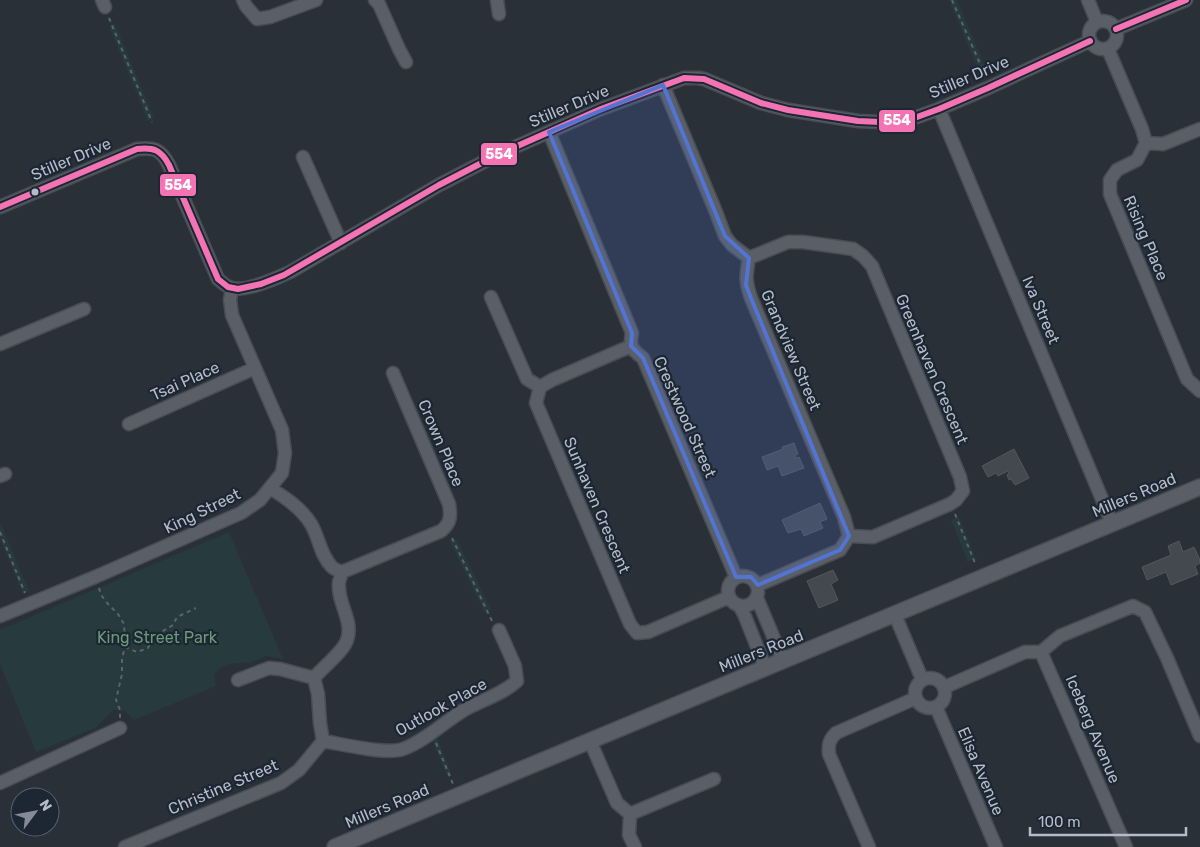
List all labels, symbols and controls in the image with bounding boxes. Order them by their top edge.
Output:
street label: Stiller Drive [926,52,1012,102]
street label: Stiller Drive [526,81,612,131]
line badge: 554 [878,109,916,133]
text: 554 [883,112,911,129]
street label: Stiller Drive [28,134,114,184]
line badge: 554 [480,142,518,166]
text: 554 [485,146,513,163]
line badge: 554 [159,173,197,197]
text: 554 [164,177,192,194]
unlabelled marker [30,187,40,197]
street label: Rising Place [1120,193,1172,283]
street label: Iva Street [1018,273,1064,347]
street label: Grandview Street [757,287,825,413]
street label: Greenhaven Crescent [892,291,972,447]
street label: Crestwood Street [650,353,720,481]
street label: Tsai Place [148,357,222,405]
street label: Crown Place [414,397,468,489]
street label: Sunhaven Crescent [560,434,634,576]
street label: Millers Road [1089,469,1179,521]
street label: King Street [161,484,243,538]
street label: Millers Road [716,625,806,677]
park label: King Street Park [97,628,218,647]
street label: Iceberg Avenue [1062,672,1124,786]
street label: Outlook Place [392,674,490,740]
street label: Elisa Avenue [954,724,1008,818]
street label: Christine Street [165,755,281,819]
street label: Millers Road [342,780,432,832]
north arrow [10,787,60,837]
text: N [36,797,55,814]
scale bar [1030,804,1186,836]
text: 100 m [1038,813,1080,831]

